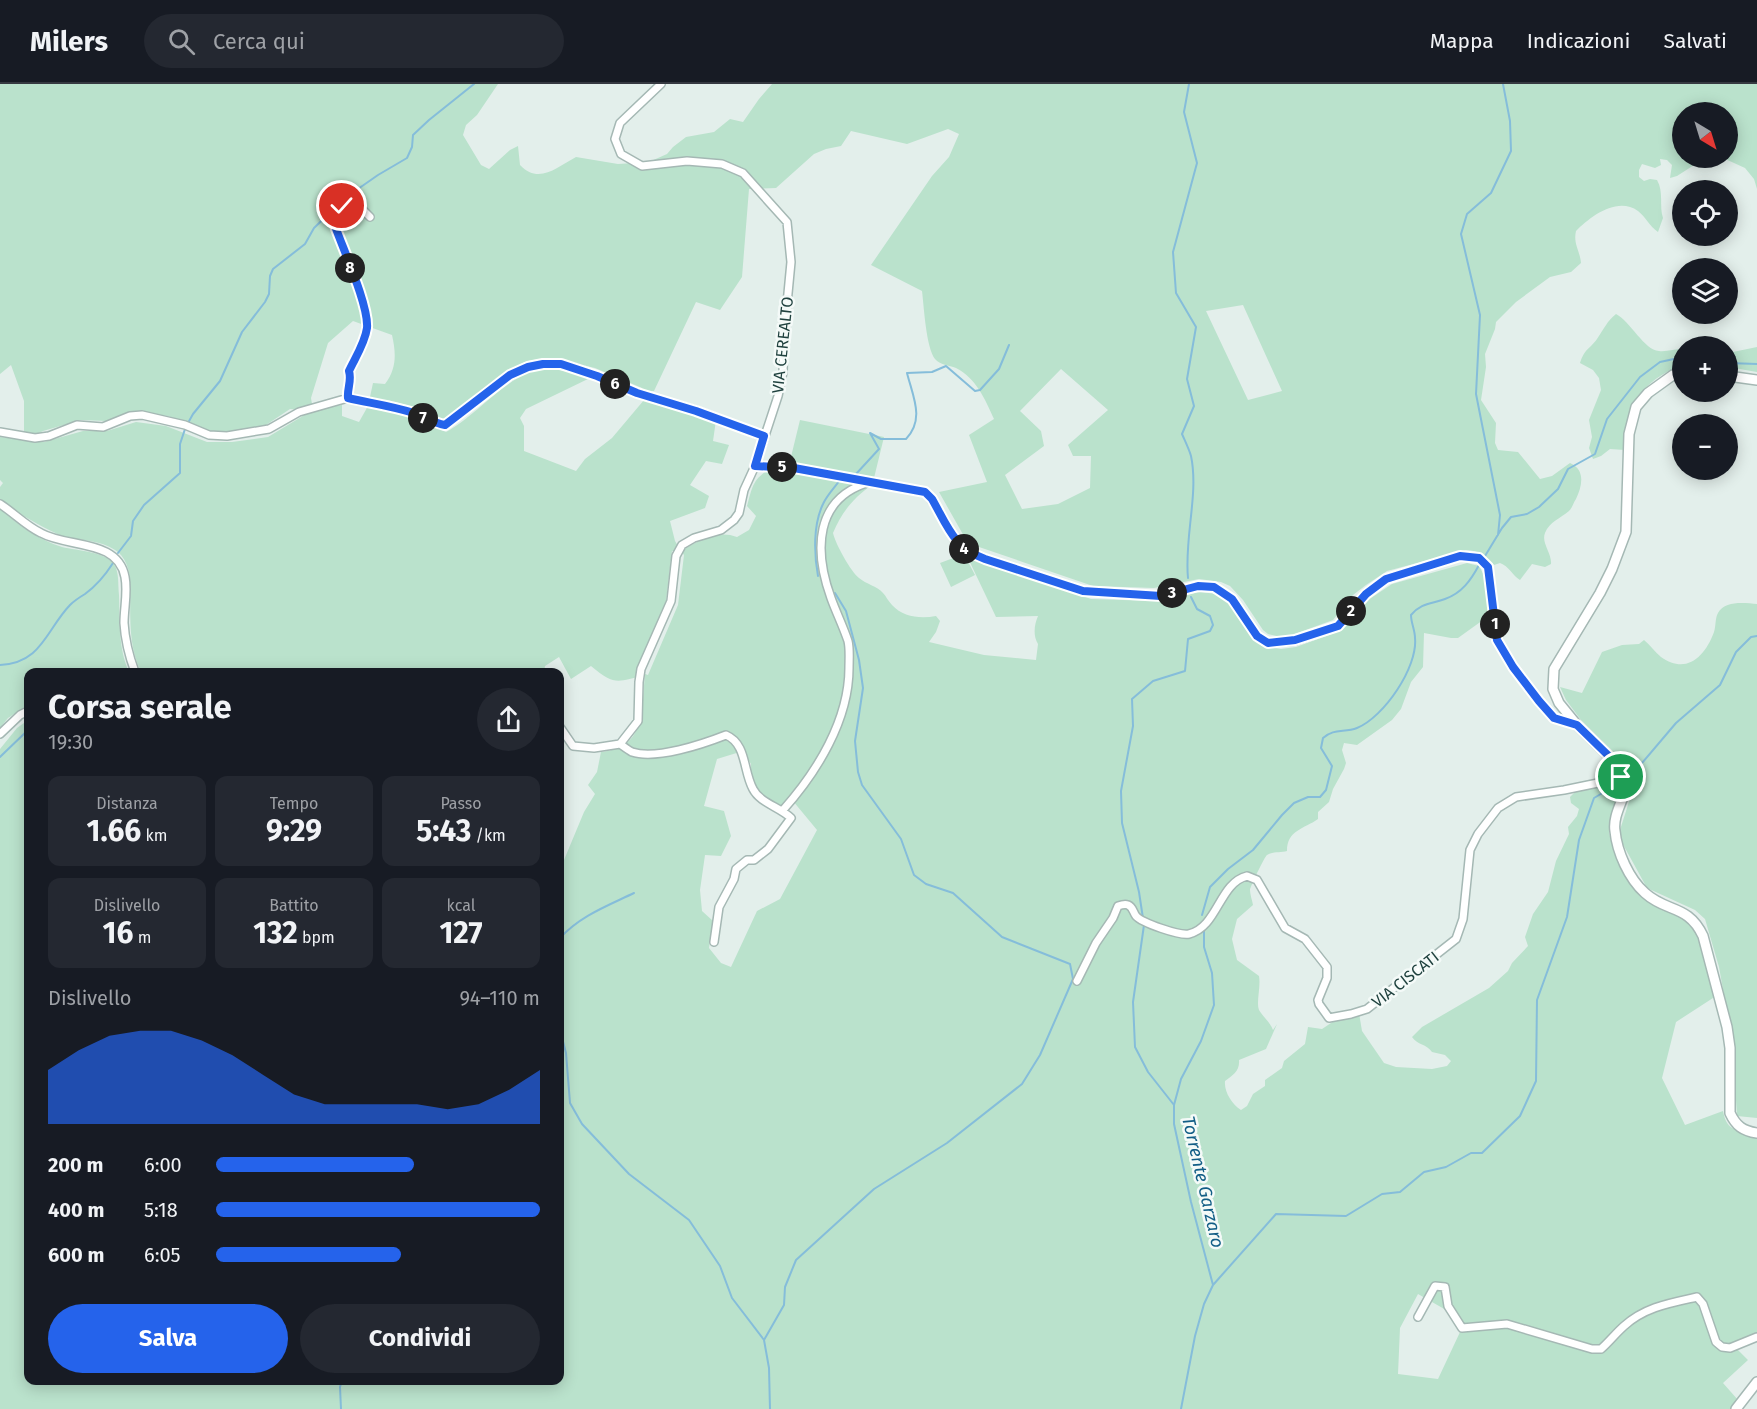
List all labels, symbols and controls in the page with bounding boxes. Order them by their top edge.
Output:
search box [144,14,564,68]
text: Milers [30,25,108,58]
icon: search [165,25,198,58]
text: Cerca qui [213,28,305,55]
text: Mappa [1430,28,1494,54]
text: Indicazioni [1527,28,1630,54]
text: Salvati [1663,28,1727,54]
north arrow [1672,102,1738,168]
map controls [1672,102,1738,480]
pin [316,180,367,231]
button: locate [1672,180,1738,246]
icon: check [325,189,358,222]
pin: 8 [335,253,365,283]
text: 8 [345,258,355,277]
button: layers [1672,258,1738,324]
street label: VIA CEREALTO [768,296,797,394]
button: + [1672,336,1738,402]
pin: 6 [600,369,630,399]
text: 6 [610,374,620,393]
pin: 7 [408,403,438,433]
text: 7 [419,408,427,427]
button: − [1672,414,1738,480]
pin: 5 [767,452,797,482]
text: 5 [778,457,786,476]
pin: 4 [949,534,979,564]
text: 4 [959,539,969,558]
pin: 3 [1157,578,1187,608]
text: 3 [1168,583,1176,602]
pin: 2 [1336,596,1366,626]
text: 2 [1347,601,1355,620]
pin: 1 [1480,609,1510,639]
text: 1 [1491,614,1499,633]
text: Corsa serale [48,687,232,727]
button: share [477,688,540,751]
text: 19:30 [48,730,93,754]
pin [1595,751,1646,802]
icon: arrive [1604,760,1637,793]
text: Distanza [96,794,158,813]
text: Tempo [270,794,318,813]
text: Passo [440,794,482,813]
text: 1.66 [87,813,141,849]
text: 9:29 [266,813,322,849]
text: 5:43 [416,813,471,849]
text: km [141,826,167,845]
text: /km [471,826,506,845]
text: Dislivello [94,896,160,915]
text: Battito [269,896,319,915]
text: kcal [447,896,475,915]
text: 16 [103,915,133,951]
text: 132 [253,915,298,951]
text: 127 [439,915,483,951]
text: m [133,928,151,947]
text: bpm [298,928,335,947]
street label: VIA CISCATI [1368,947,1443,1011]
text: Dislivello [48,986,131,1010]
text: 94–110 m [459,986,540,1010]
water label: Torrente Garzaro [1177,1114,1229,1250]
text: 200 m [48,1153,103,1177]
text: 6:00 [144,1153,182,1177]
text: 400 m [48,1198,104,1222]
text: 5:18 [144,1198,178,1222]
text: 600 m [48,1243,104,1267]
text: 6:05 [144,1243,181,1267]
button: Salva [48,1304,288,1373]
button: Condividi [300,1304,540,1373]

